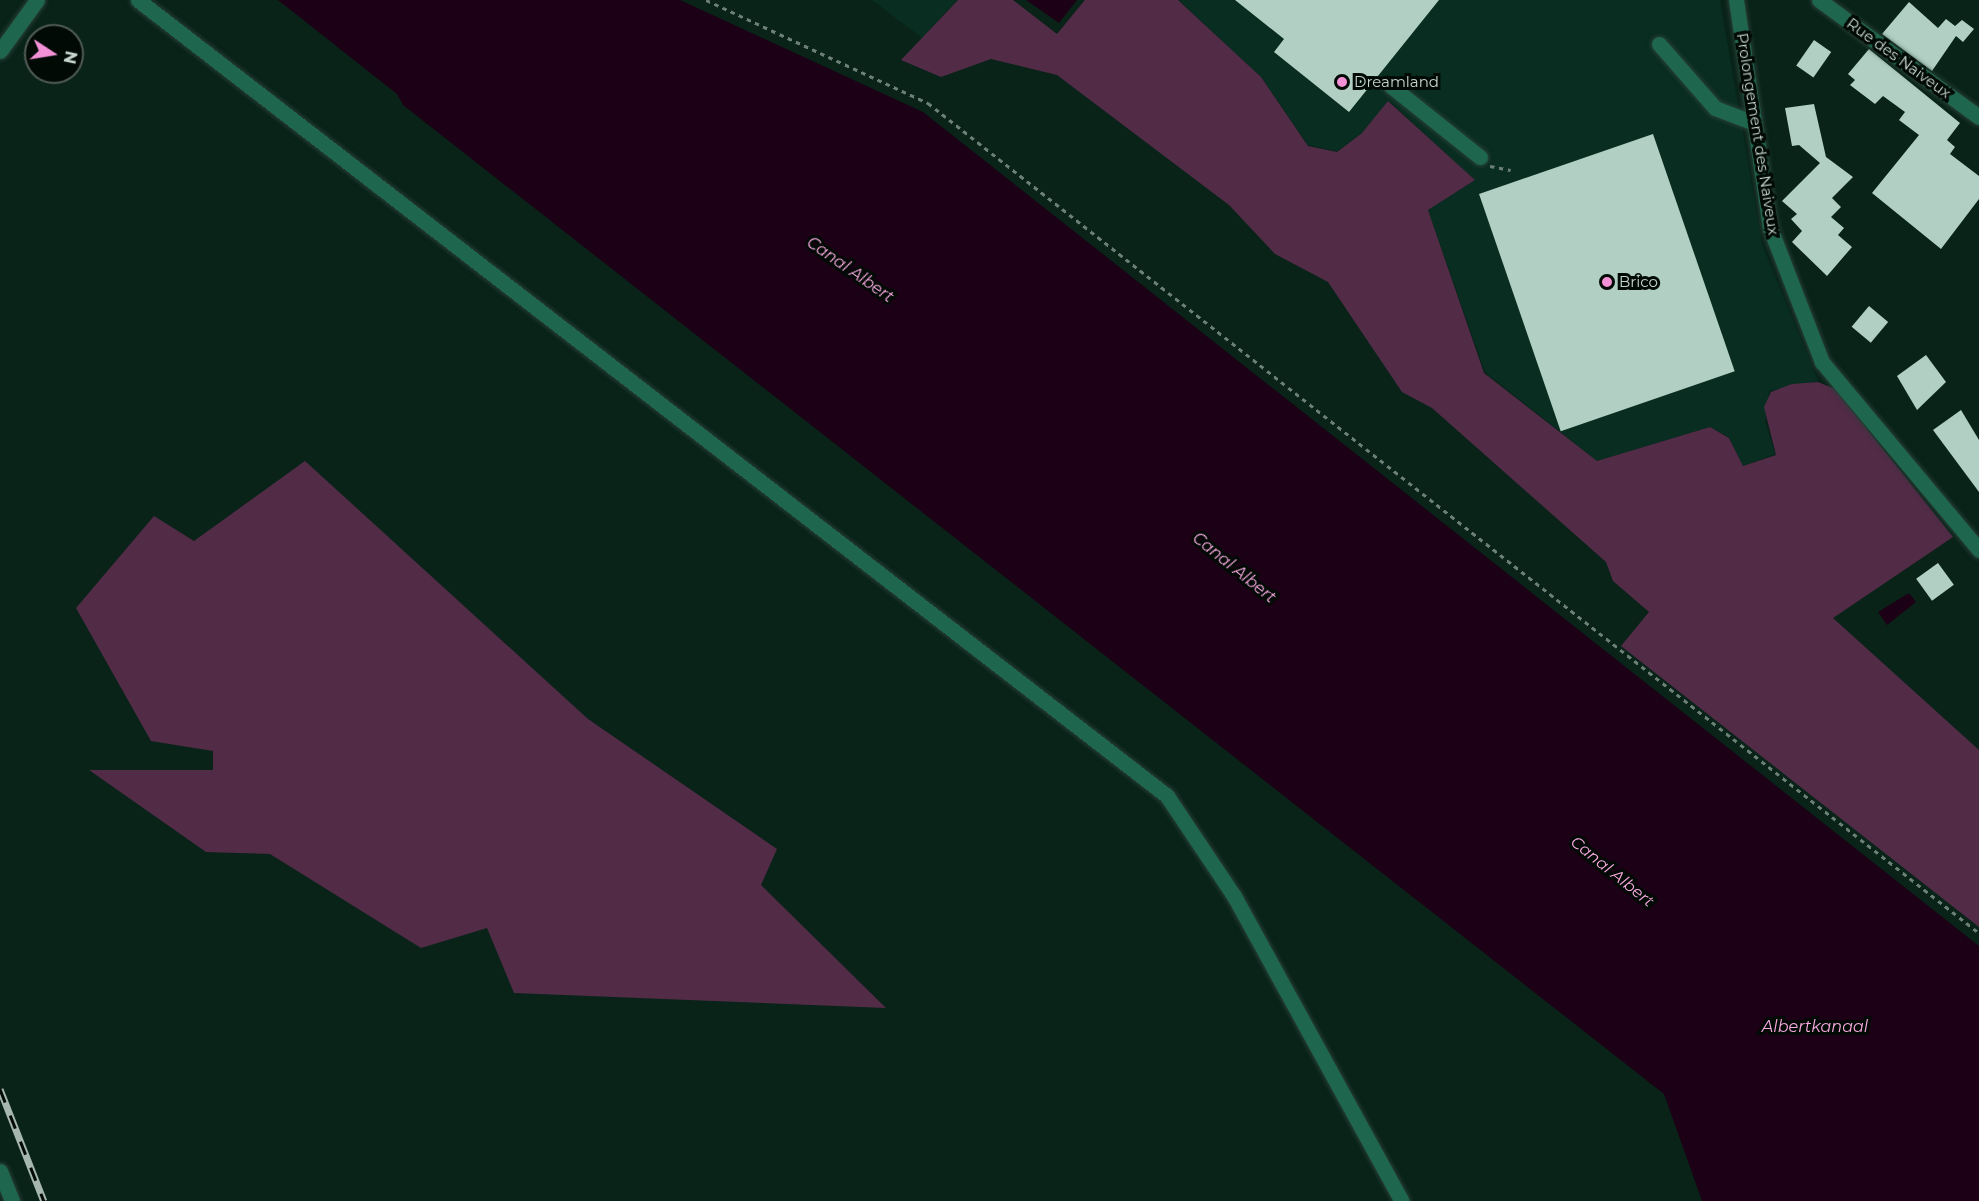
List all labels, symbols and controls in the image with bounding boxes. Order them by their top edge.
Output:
street label: Rue des Naiveux [1843,14,1955,102]
north arrow [24,24,84,84]
street label: Prolongement des Naiveux [1733,32,1783,236]
text: N [60,49,81,66]
place label: Dreamland [1354,73,1439,91]
marker: Dreamland [1335,75,1349,89]
water label: Canal Albert [803,233,897,307]
place label: Brico [1619,273,1658,291]
marker: Brico [1600,275,1614,289]
water label: Canal Albert [1188,529,1280,607]
water label: Canal Albert [1566,833,1658,911]
water label: Albertkanaal [1762,1017,1868,1037]

